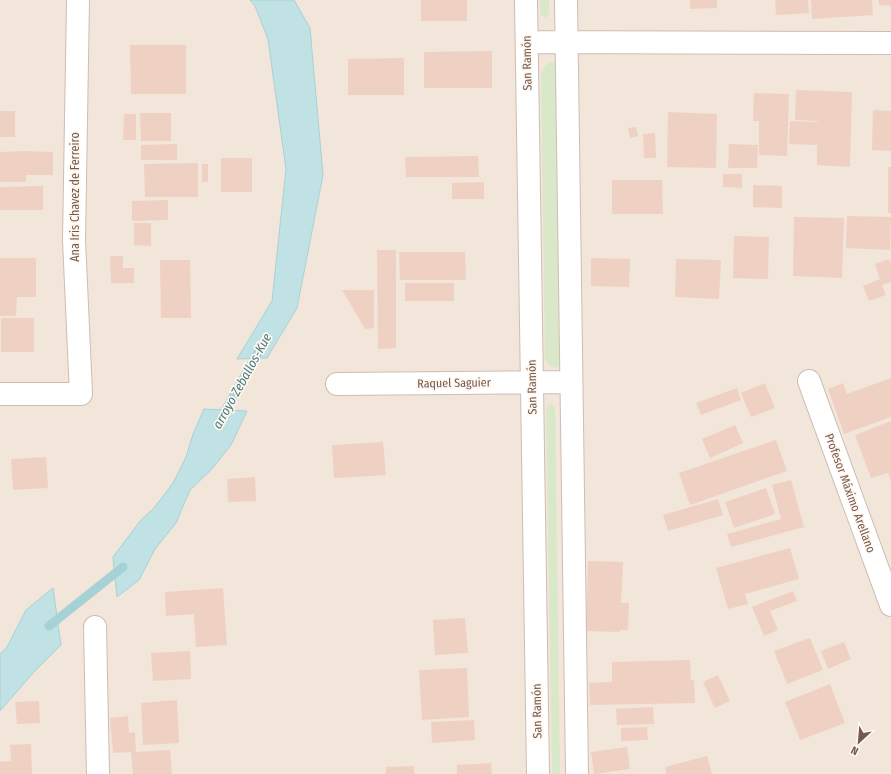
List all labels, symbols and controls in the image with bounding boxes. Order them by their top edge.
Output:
street label: San Ramón [520,35,534,91]
street label: Ana Iris Chavez de Ferreiro [68,132,82,262]
water label: arroyo Zeballos-Kue [210,331,274,431]
street label: San Ramón [525,359,539,415]
street label: Raquel Saguier [417,375,492,391]
street label: Profesor Máximo Arellano [822,431,878,555]
street label: San Ramón [530,683,544,739]
north arrow [839,722,879,762]
text: N [849,743,861,758]

